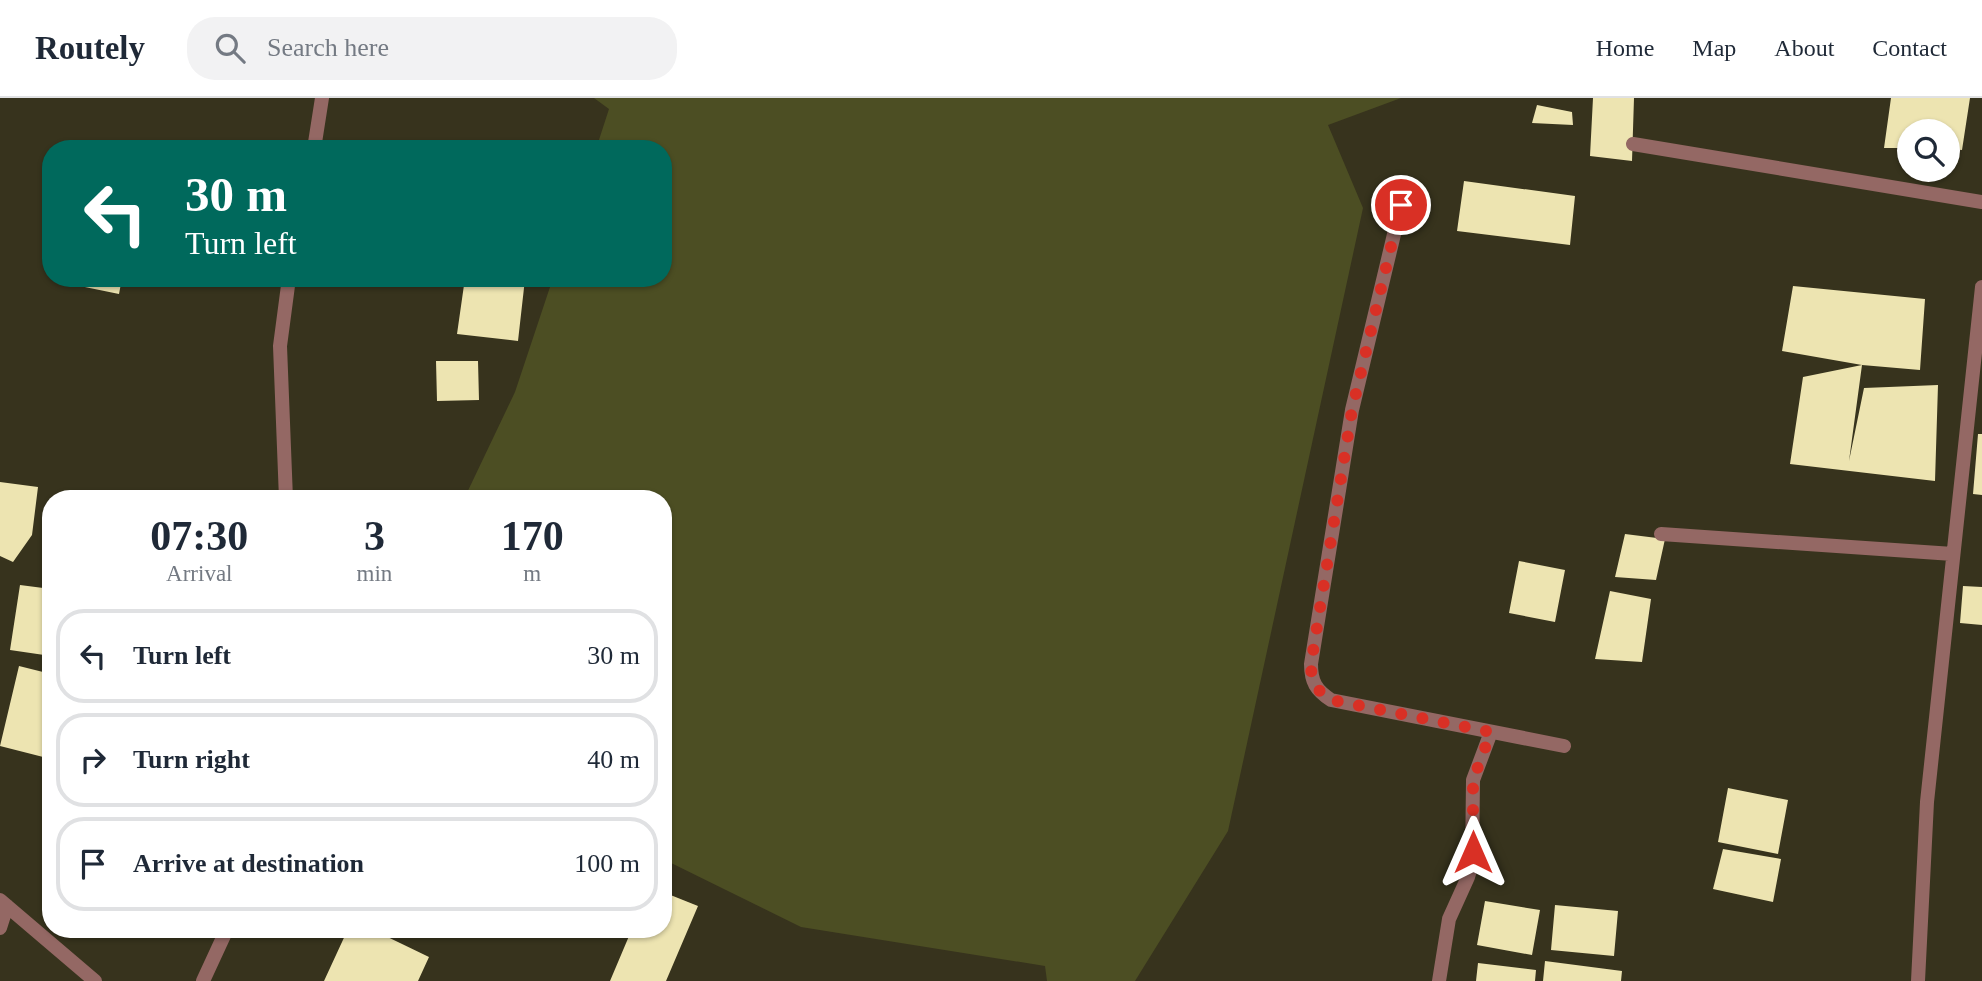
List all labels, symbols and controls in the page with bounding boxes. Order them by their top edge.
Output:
search box [187,17,677,80]
icon: search [211,29,249,67]
text: Routely [35,30,145,66]
text: Search here [267,33,389,62]
text: Home [1596,35,1654,61]
text: Map [1692,35,1736,61]
text: About [1774,35,1834,61]
text: Contact [1872,35,1947,61]
map controls [1897,119,1960,182]
button: search [1897,119,1960,182]
text: 30 m [185,167,287,222]
icon: left [70,168,161,259]
pin [1371,175,1431,235]
icon: arrive [1382,186,1420,224]
text: Turn left [185,225,297,261]
text: 07:30 [150,513,248,559]
text: 3 [364,513,385,559]
text: 170 [501,513,564,559]
text: Arrival [166,561,233,586]
text: min [357,561,392,586]
text: m [523,561,541,586]
icon: left [74,637,112,675]
text: Turn left [133,641,231,670]
text: 30 m [587,641,640,670]
icon: right [74,741,112,779]
text: Turn right [133,745,250,774]
text: 40 m [587,745,640,774]
position arrow [1436,815,1510,889]
icon: arrive [74,845,112,883]
text: Arrive at destination [133,849,364,878]
text: 100 m [574,849,640,878]

